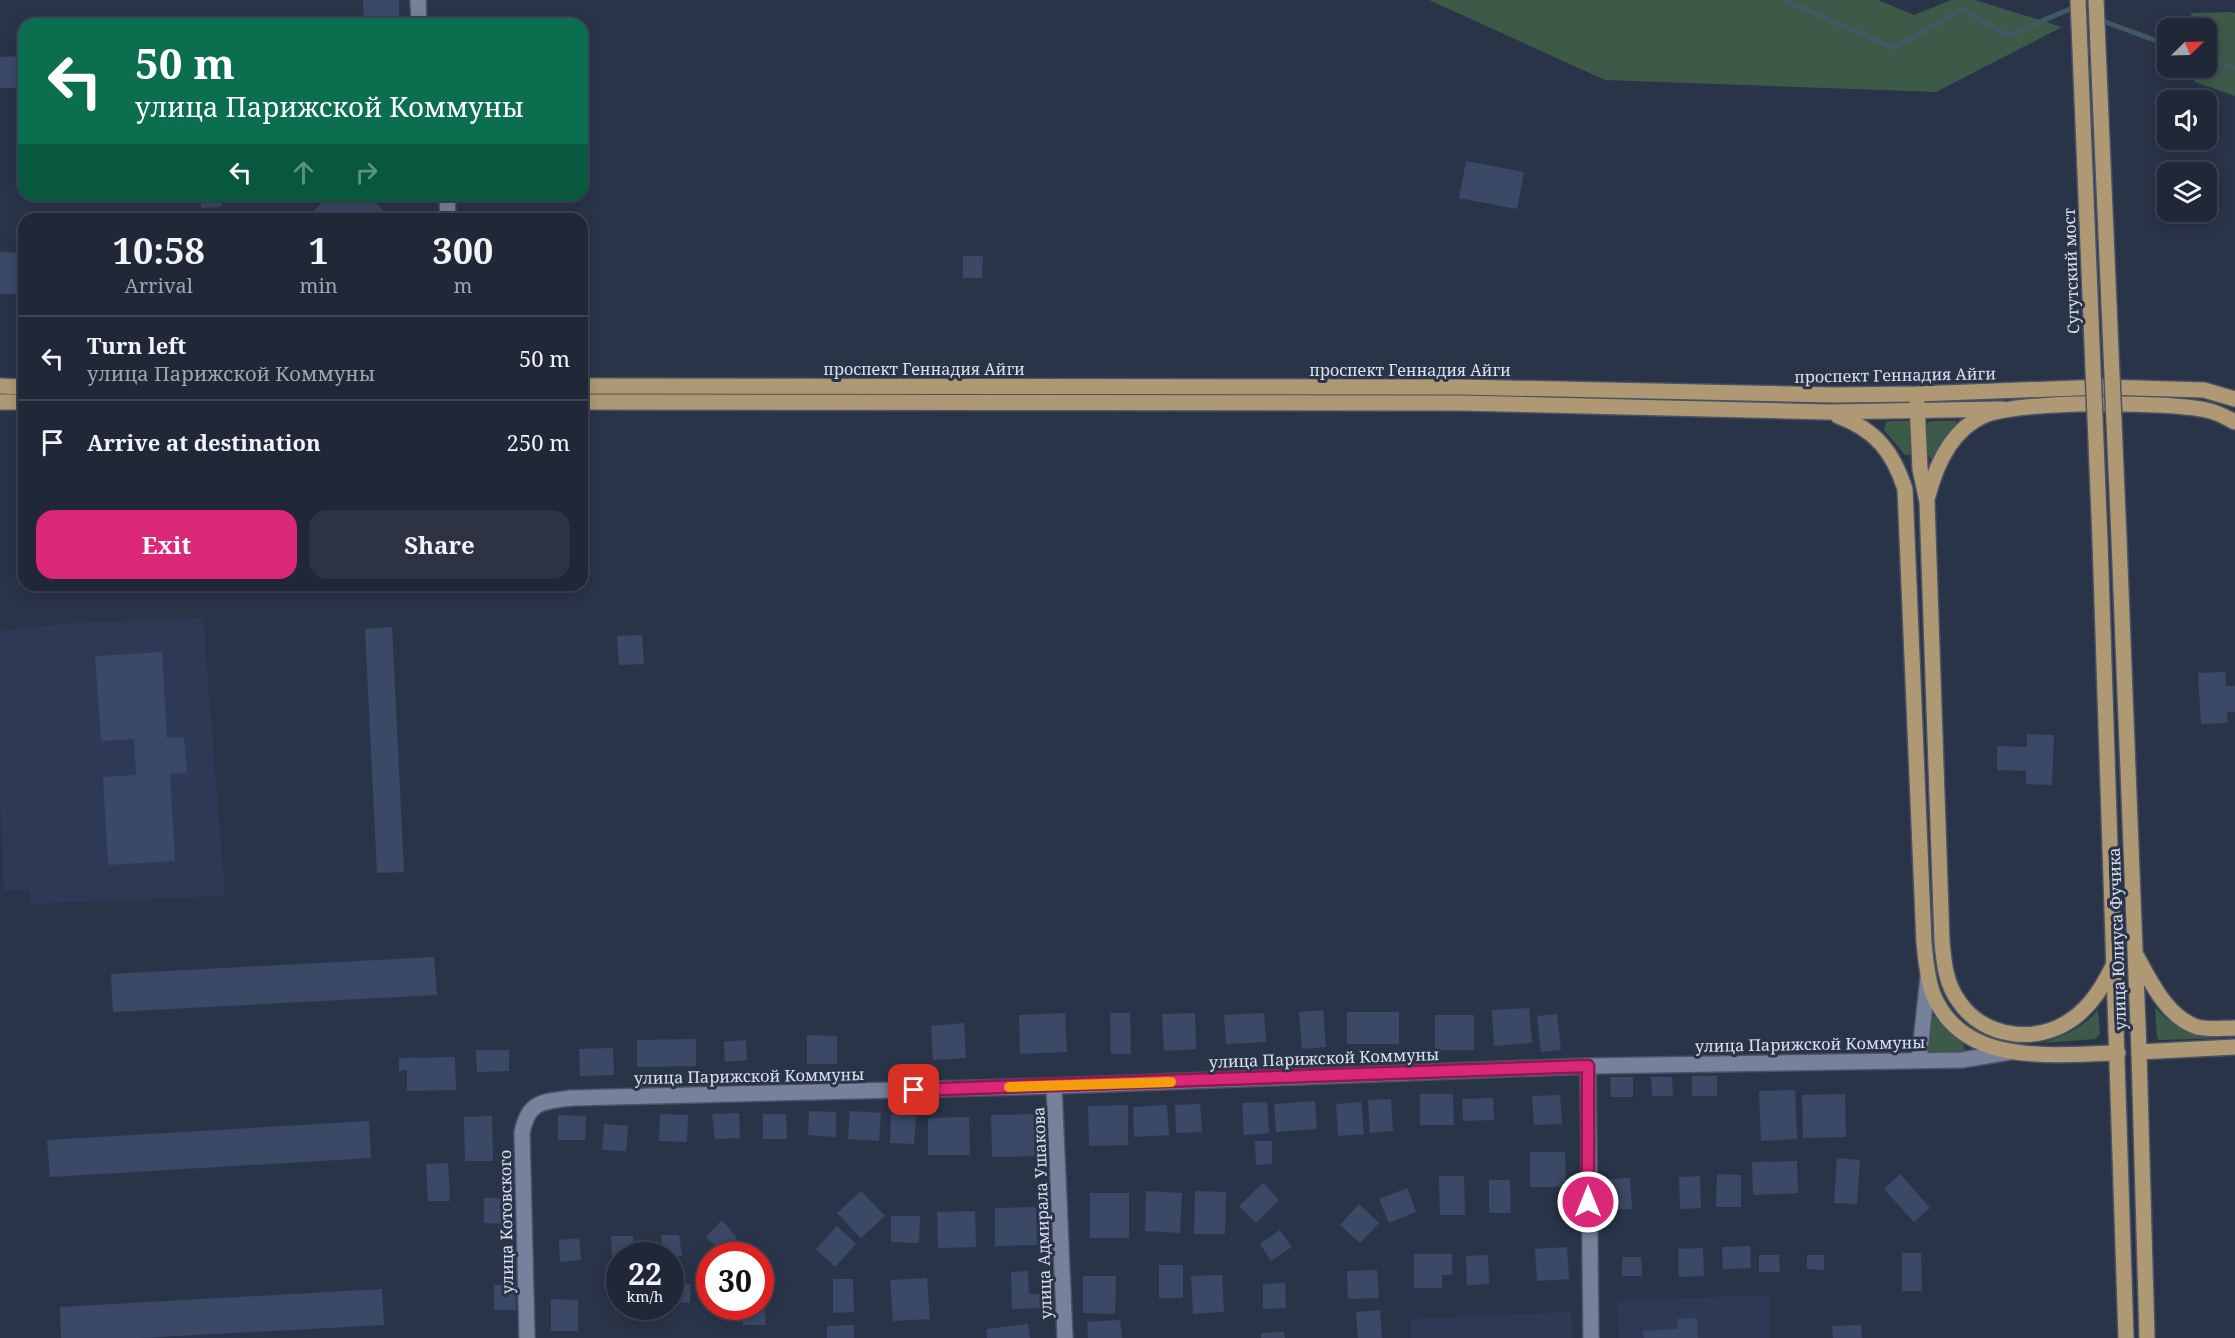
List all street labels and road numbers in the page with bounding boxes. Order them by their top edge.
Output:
street label: Сугутский мост [2058,207,2084,334]
street label: проспект Геннадия Айги [823,358,1025,380]
street label: проспект Геннадия Айги [1309,359,1511,381]
street label: проспект Геннадия Айги [1794,362,1996,388]
street label: улица Юлиуса Фучика [2103,847,2131,1031]
street label: улица Парижской Коммуны [1695,1031,1925,1057]
street label: улица Парижской Коммуны [1208,1043,1440,1073]
street label: улица Парижской Коммуны [634,1063,864,1089]
street label: улица Адмирала Ушакова [1027,1106,1057,1320]
street label: улица Котовского [494,1150,518,1294]

